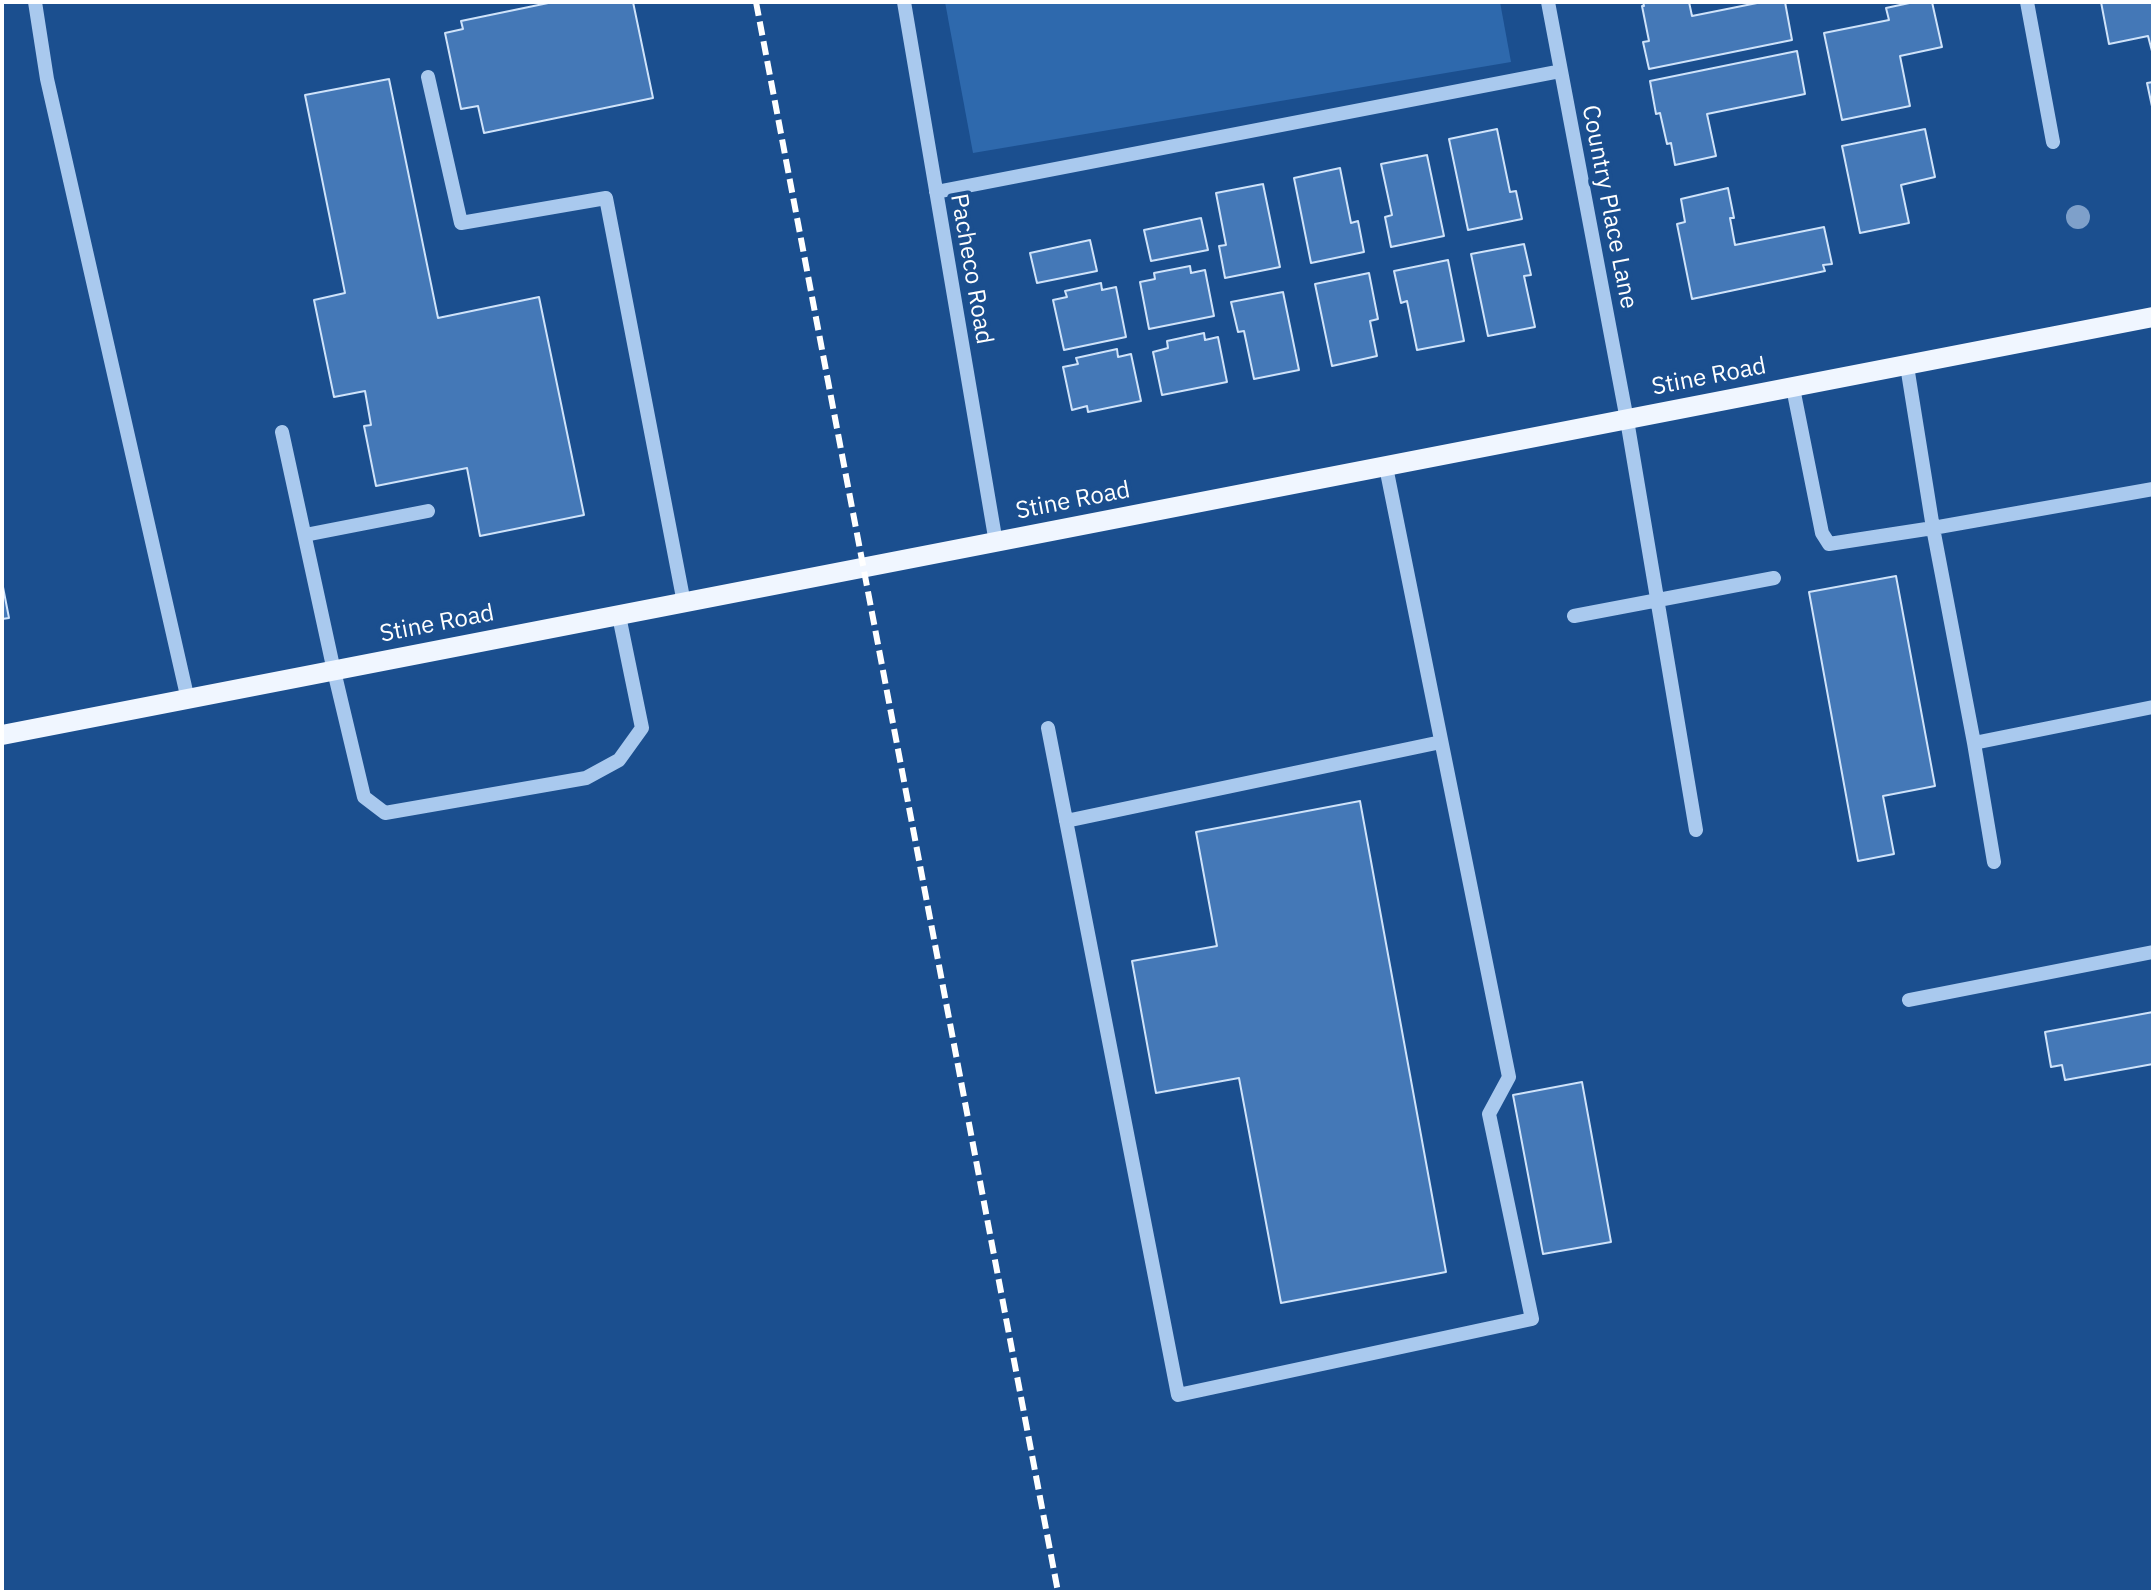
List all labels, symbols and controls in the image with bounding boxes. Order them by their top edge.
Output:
street label: Country Place Lane [1575,103,1643,311]
street label: Pacheco Road [944,192,998,346]
street label: Stine Road [1649,352,1769,402]
street label: Stine Road [1013,476,1133,526]
street label: Stine Road [377,599,497,649]

